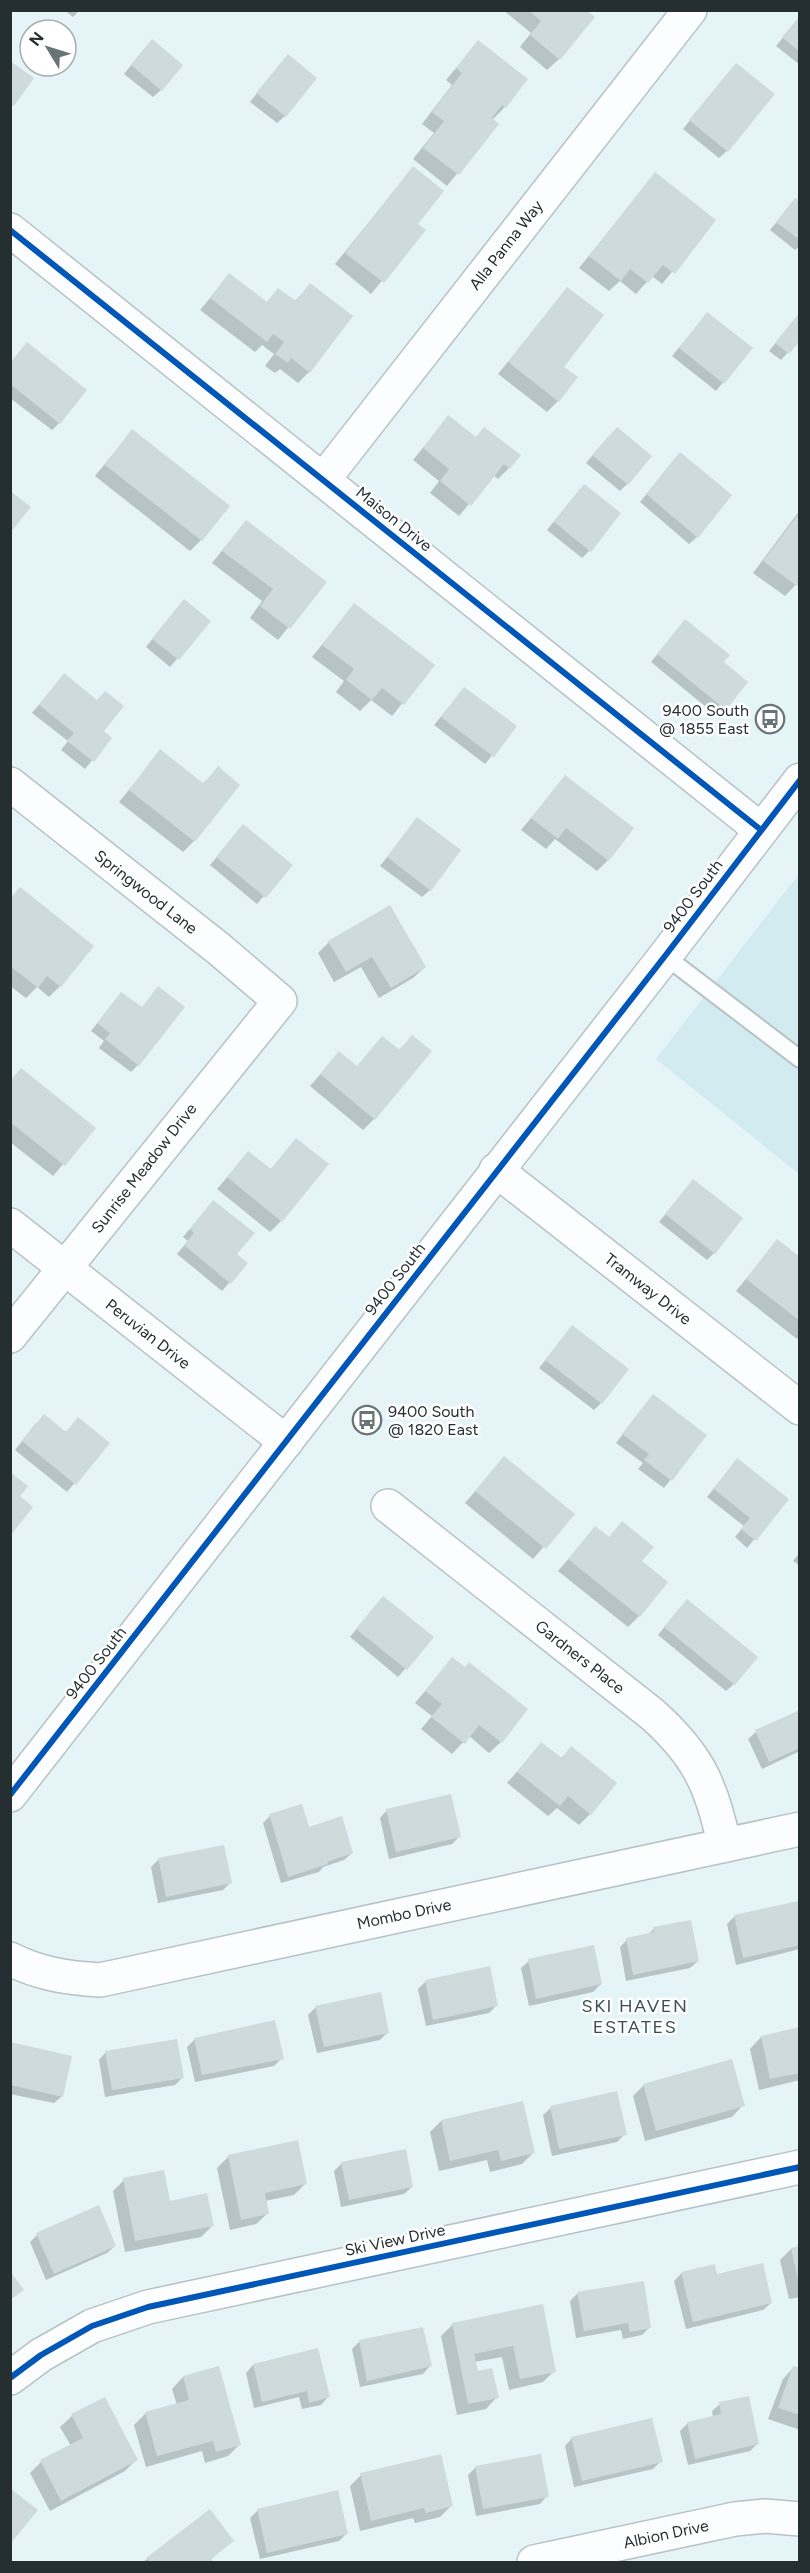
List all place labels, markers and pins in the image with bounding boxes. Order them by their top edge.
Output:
place label: 9400 South @ 1855 East [659,701,749,738]
bus stop icon: 9400 South @ 1855 East [754,703,786,735]
place label: 9400 South @ 1820 East [388,1402,479,1439]
bus stop icon: 9400 South @ 1820 East [351,1404,383,1436]

